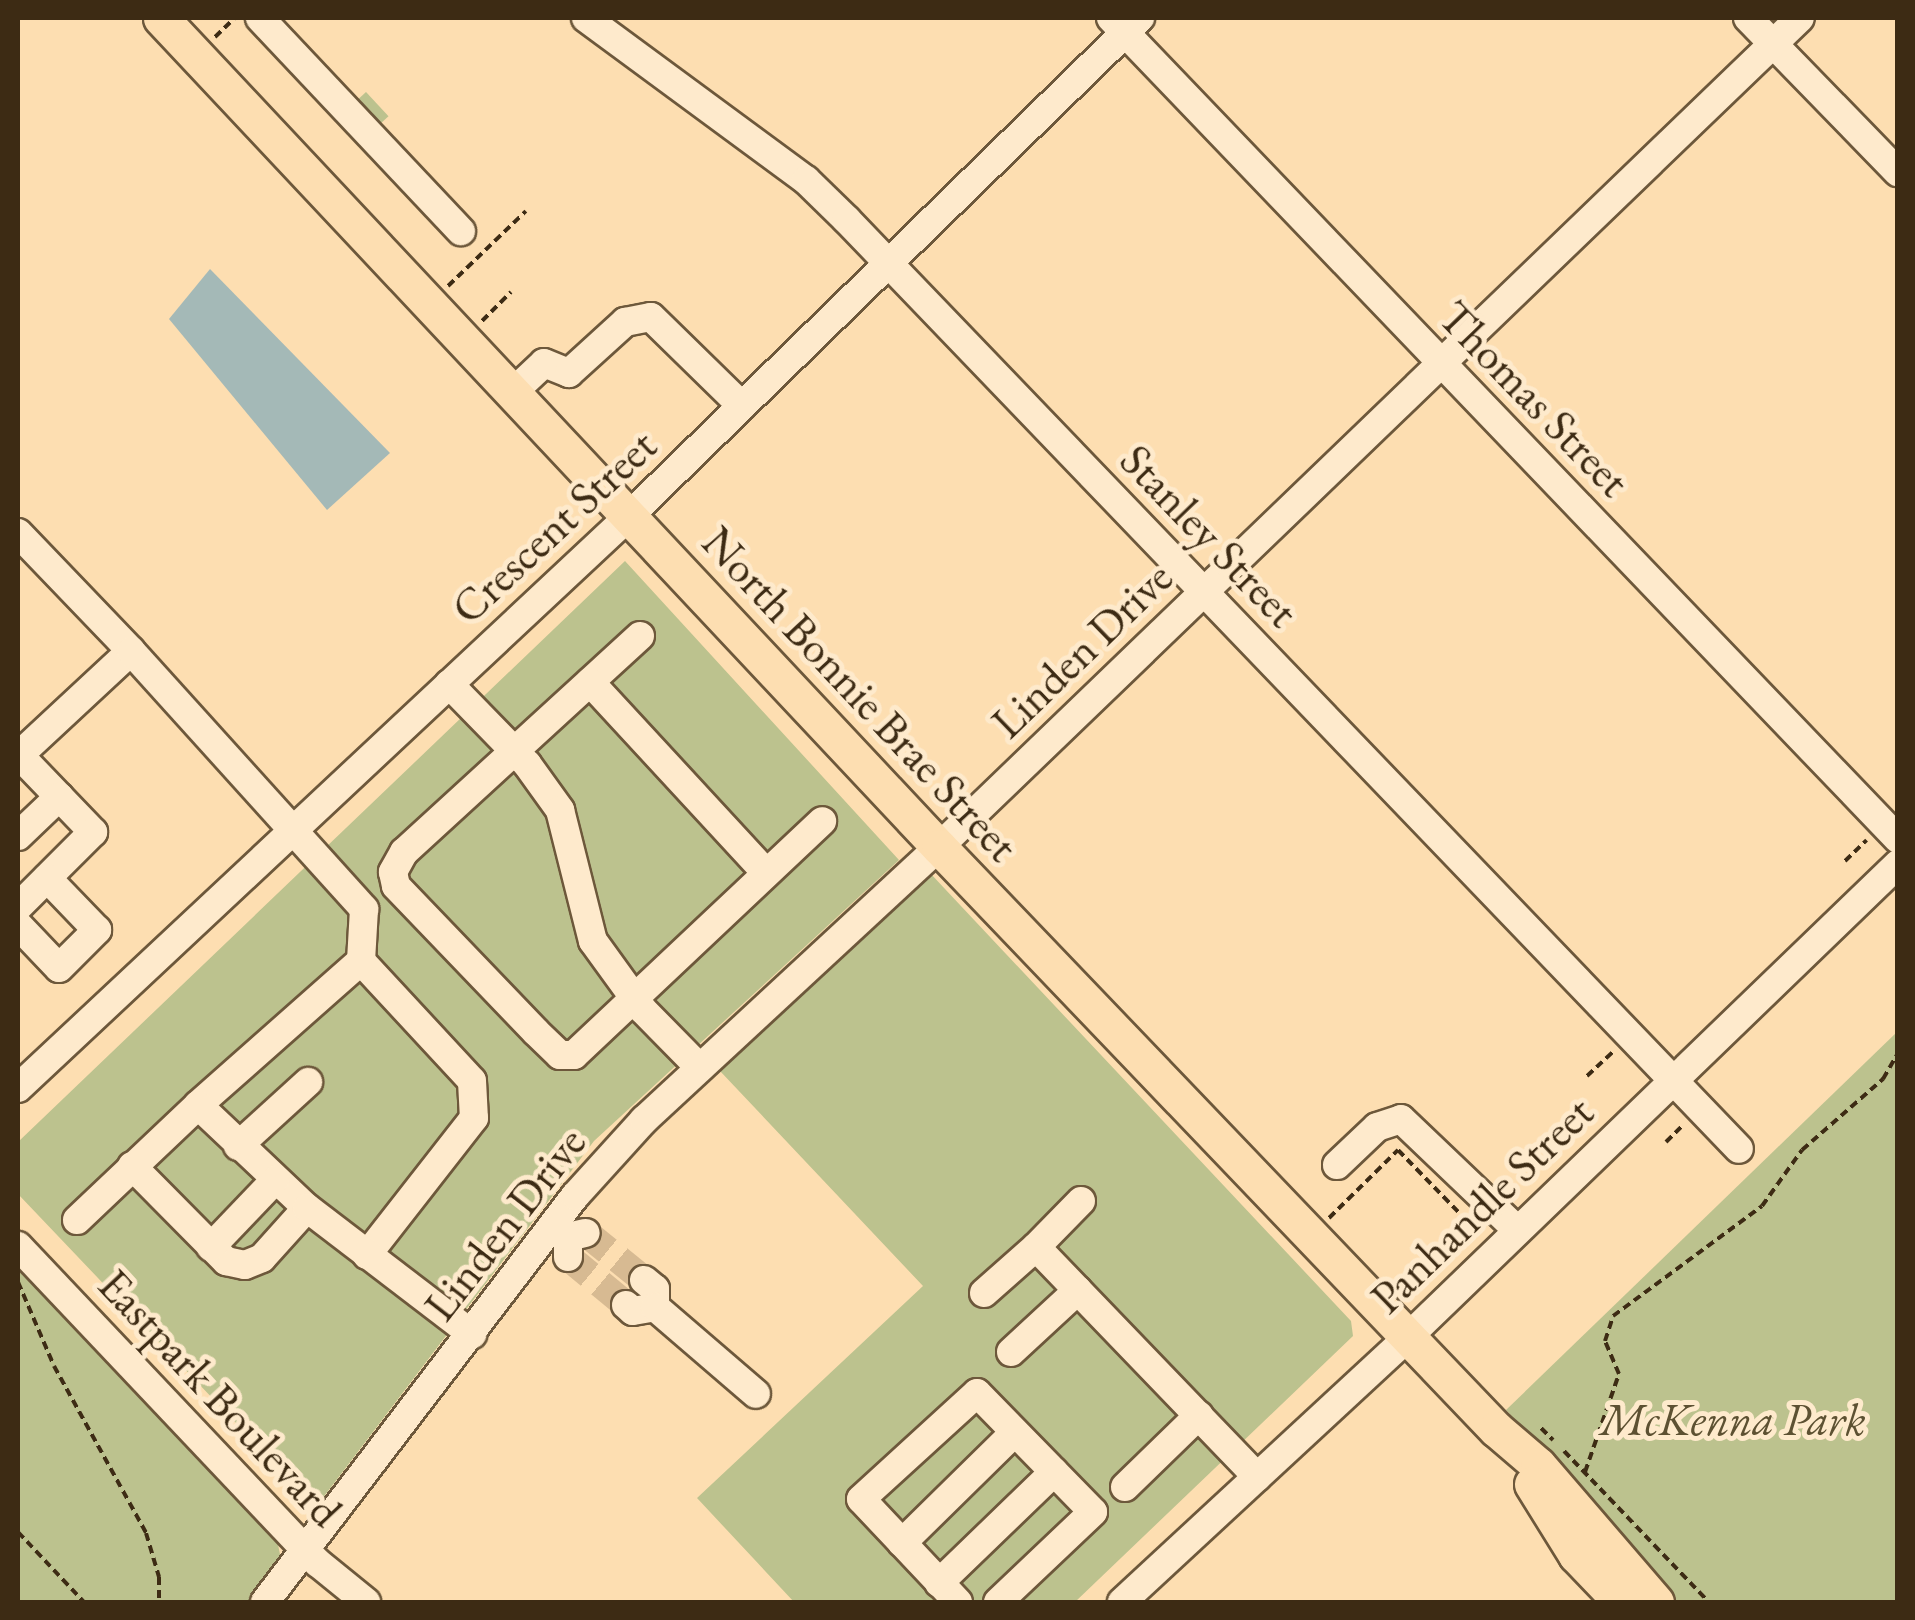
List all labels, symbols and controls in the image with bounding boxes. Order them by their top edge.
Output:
street label: Thomas Street [1427,290,1641,508]
street label: Crescent Street [441,419,667,635]
street label: Stanley Street [1109,434,1309,638]
street label: North Bonnie Brae Street [691,515,1029,873]
street label: Linden Drive [980,551,1184,749]
street label: Panhandle Street [1360,1085,1604,1325]
street label: Linden Drive [413,1117,597,1331]
street label: Eastpark Boulevard [87,1258,353,1538]
park label: McKenna Park [1600,1393,1866,1447]

